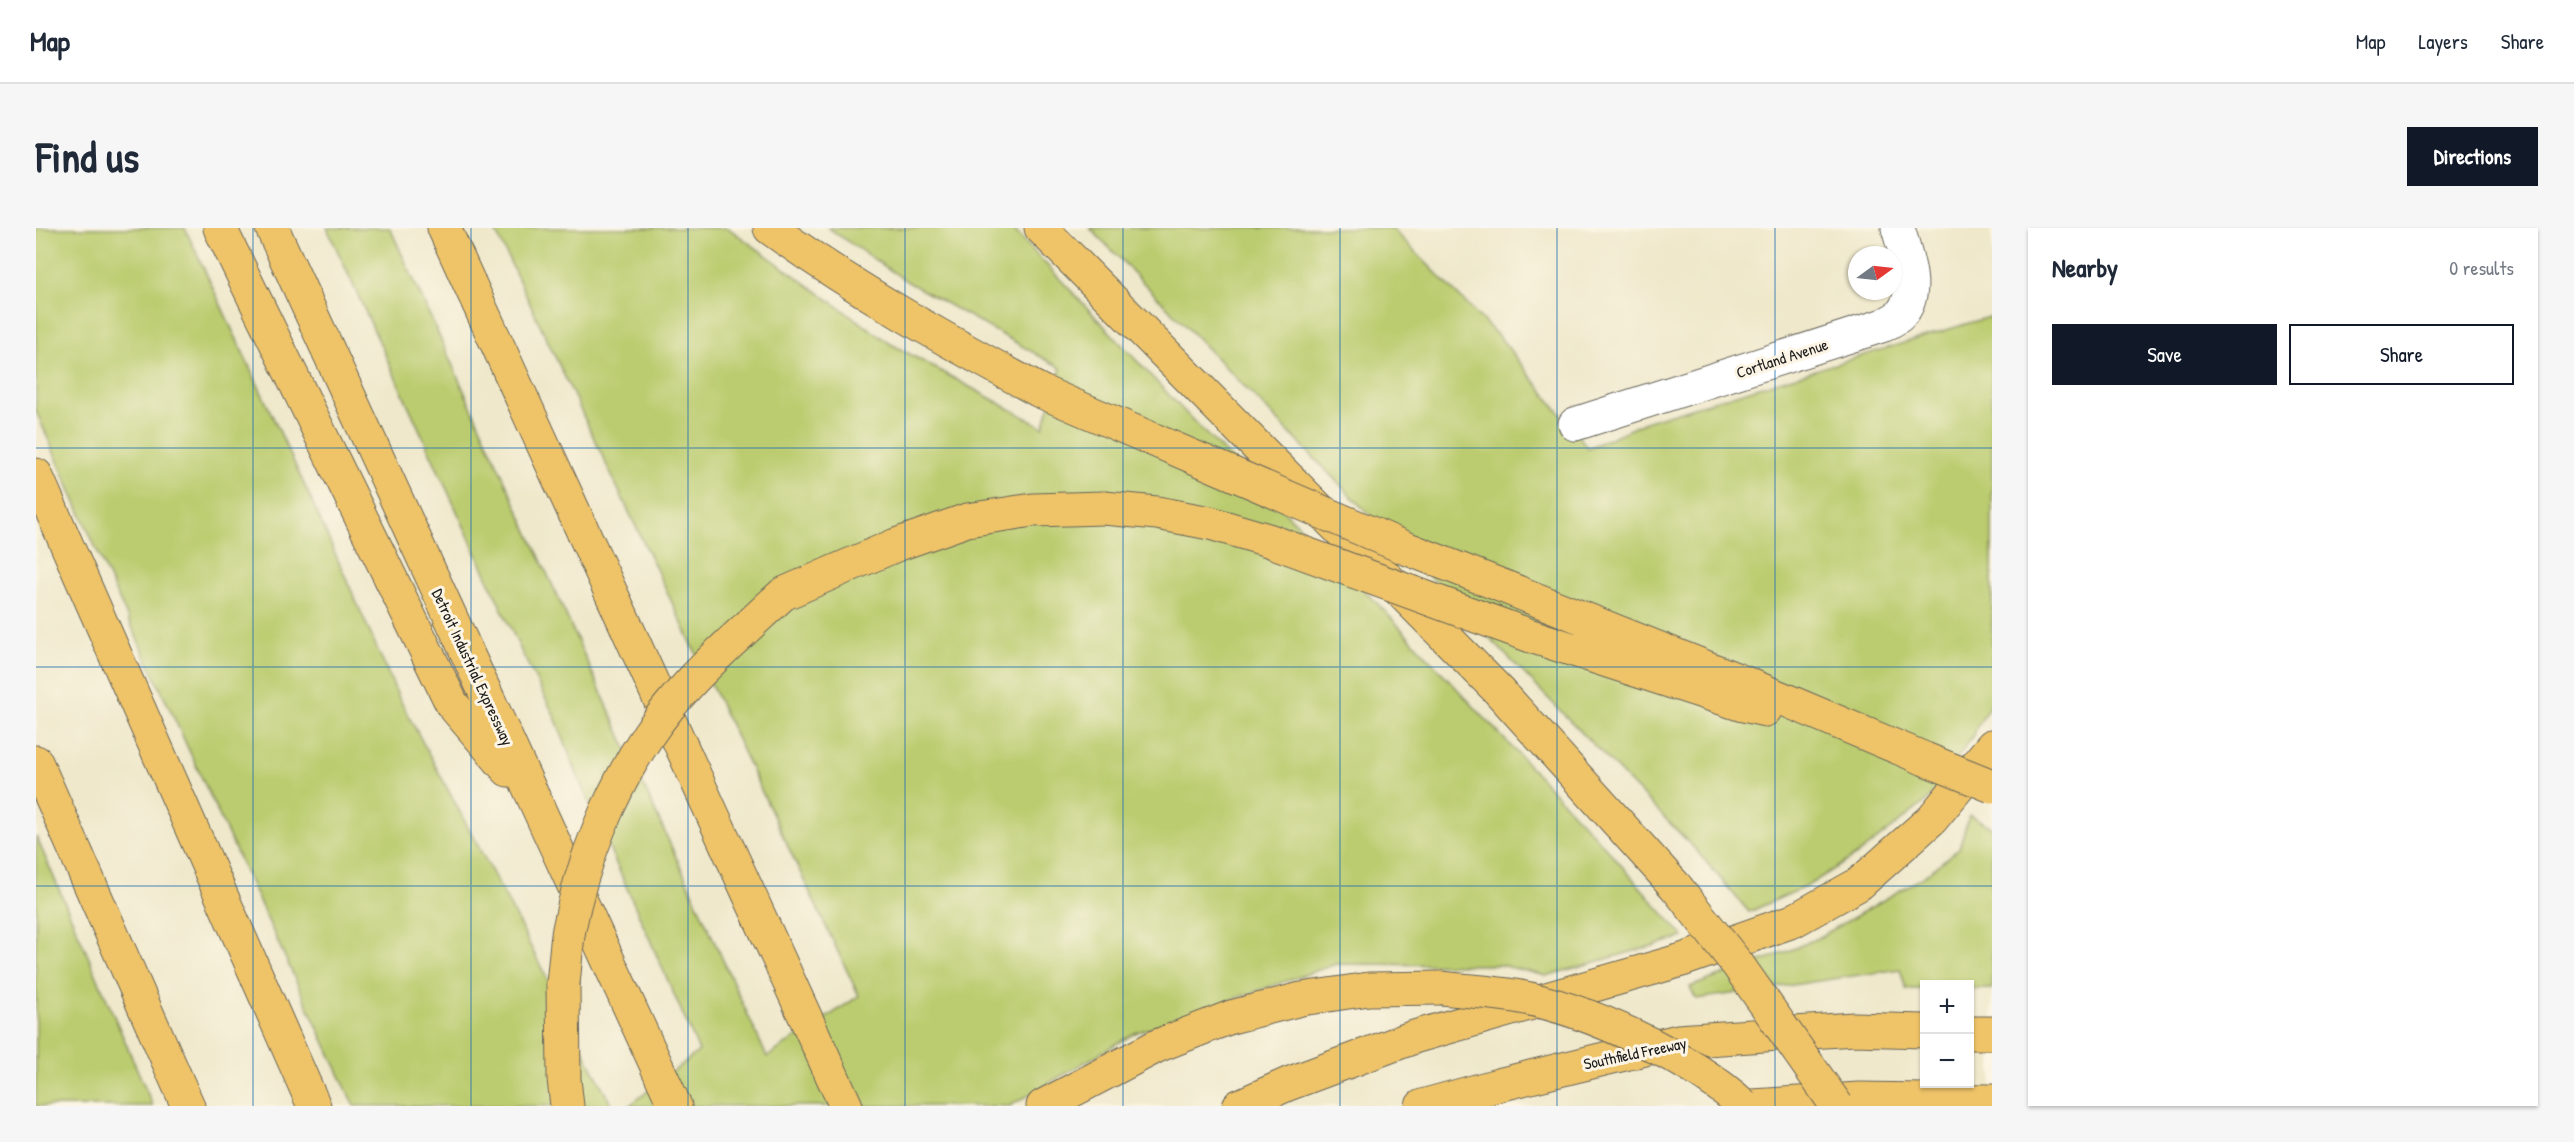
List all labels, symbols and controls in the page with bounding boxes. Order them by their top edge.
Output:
text: Map [30,22,70,60]
text: Map [2356,27,2385,56]
text: Layers [2418,27,2468,56]
text: Share [2501,27,2544,56]
button: Directions [2407,127,2538,186]
text: Find us [36,128,139,185]
north arrow [1848,246,1902,300]
text: Nearby [2052,250,2118,285]
text: 0 results [2449,254,2514,281]
button: Save [2052,324,2277,385]
button: Share [2289,324,2514,385]
street label: Cortland Avenue [1733,333,1831,383]
street label: Detroit Industrial Expressway [427,585,519,749]
map controls [1920,980,1974,1088]
button: + [1920,980,1974,1034]
street label: Southfield Freeway [1581,1031,1689,1075]
button: − [1920,1034,1974,1088]

